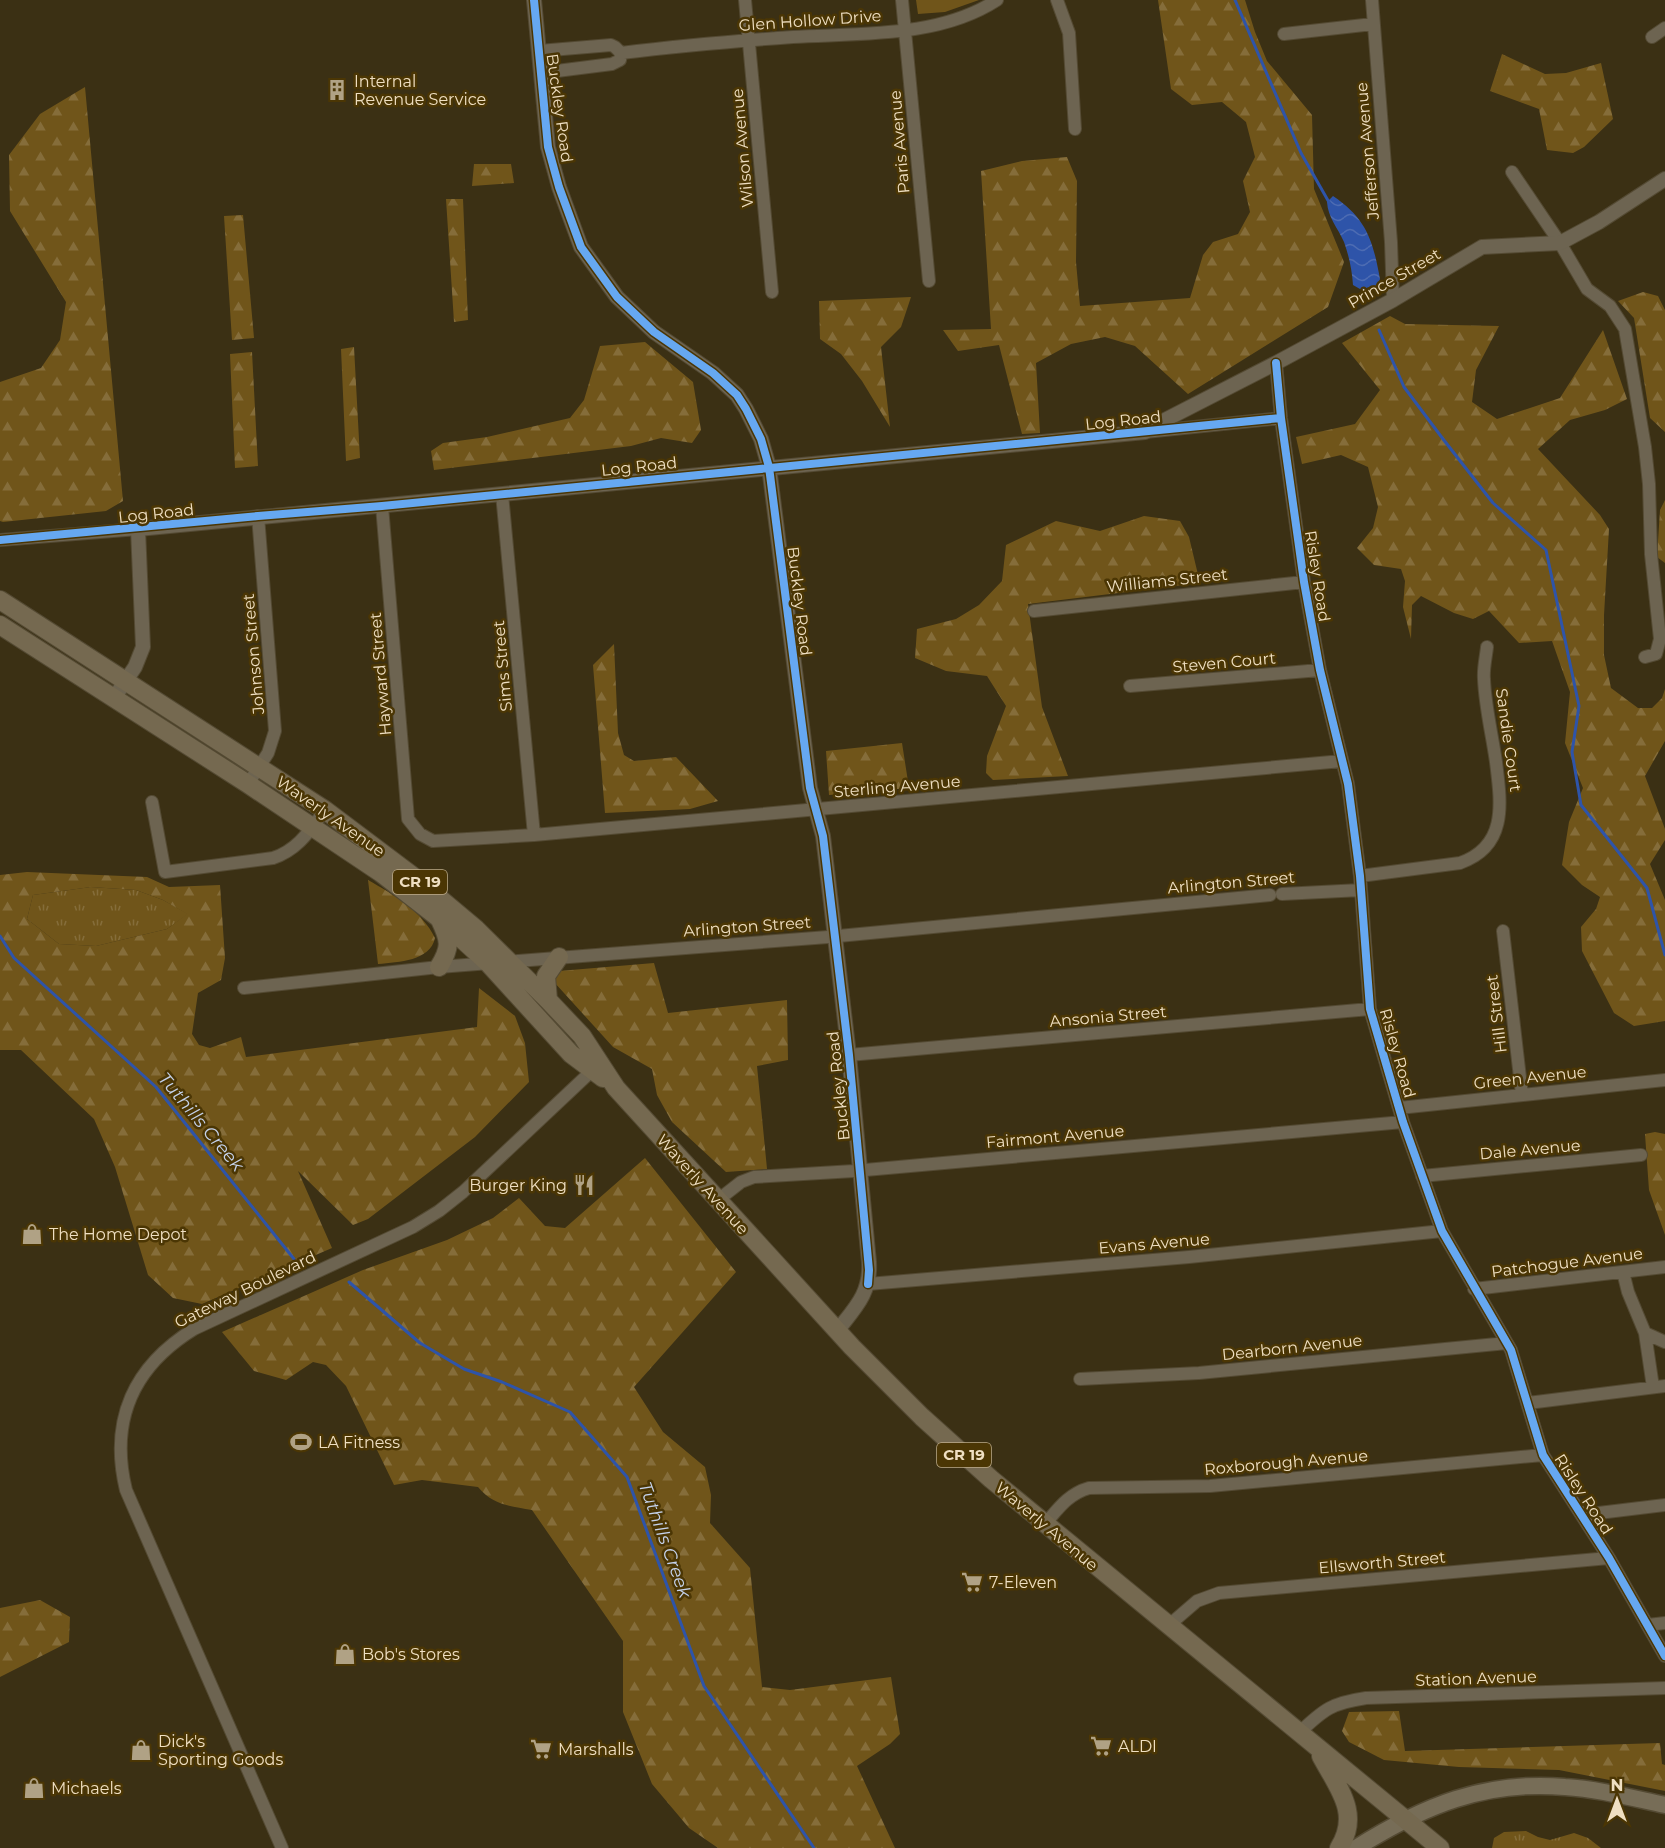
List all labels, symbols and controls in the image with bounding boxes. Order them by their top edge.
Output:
street label: Glen Hollow Drive [738,6,882,35]
street label: Buckley Road [542,52,577,164]
place label: Internal Revenue Service [354,72,486,109]
building icon: Internal Revenue Service [325,78,349,102]
street label: Jefferson Avenue [1352,82,1383,221]
street label: Wilson Avenue [728,88,757,208]
street label: Paris Avenue [886,89,913,194]
street label: Prince Street [1345,244,1444,313]
street label: Log Road [1084,407,1162,434]
street label: Log Road [600,453,678,480]
street label: Log Road [117,500,195,527]
street label: Risley Road [1301,529,1334,623]
street label: Buckley Road [783,545,816,657]
street label: Williams Street [1106,565,1229,596]
street label: Johnson Street [239,592,268,716]
street label: Hayward Street [366,611,395,736]
street label: Sims Street [489,619,516,712]
street label: Steven Court [1172,648,1277,676]
street label: Sandie Court [1492,687,1525,793]
street label: Waverly Avenue [273,772,389,861]
street label: Sterling Avenue [833,772,961,801]
street label: Arlington Street [1167,867,1296,898]
road number: CR 19 [393,870,447,894]
street label: Arlington Street [683,913,812,940]
street label: Hill Street [1482,973,1511,1054]
street label: Ansonia Street [1049,1002,1168,1031]
street label: Risley Road [1376,1006,1419,1100]
street label: Buckley Road [823,1030,854,1142]
street label: Green Avenue [1473,1062,1587,1093]
water label: Tuthills Creek [153,1068,249,1177]
street label: Fairmont Avenue [985,1121,1125,1152]
street label: Waverly Avenue [653,1130,753,1238]
street label: Dale Avenue [1479,1136,1581,1163]
restaurant icon: Burger King [572,1173,596,1197]
place label: Burger King [469,1176,567,1195]
shop icon: The Home Depot [20,1222,44,1246]
place label: The Home Depot [49,1225,187,1244]
street label: Evans Avenue [1098,1229,1210,1258]
street label: Patchogue Avenue [1490,1244,1644,1281]
street label: Gateway Boulevard [171,1247,319,1332]
street label: Dearborn Avenue [1221,1331,1363,1364]
sports icon: LA Fitness [289,1430,313,1454]
place label: LA Fitness [318,1433,400,1452]
road number: CR 19 [937,1443,991,1467]
street label: Roxborough Avenue [1203,1446,1369,1479]
street label: Risley Road [1550,1450,1617,1538]
street label: Waverly Avenue [992,1478,1102,1575]
water label: Tuthills Creek [634,1479,697,1602]
street label: Ellsworth Street [1318,1547,1447,1578]
supermarket icon: 7-Eleven [960,1570,984,1594]
place label: 7-Eleven [989,1573,1057,1592]
shop icon: Bob's Stores [333,1642,357,1666]
place label: Bob's Stores [362,1645,460,1664]
street label: Station Avenue [1415,1667,1537,1690]
place label: Dick's Sporting Goods [158,1732,283,1769]
supermarket icon: ALDI [1089,1734,1113,1758]
supermarket icon: Marshalls [529,1737,553,1761]
place label: ALDI [1118,1737,1157,1756]
shop icon: Dick's Sporting Goods [129,1738,153,1762]
place label: Marshalls [558,1740,634,1759]
north arrow [1587,1770,1647,1830]
shop icon: Michaels [22,1776,46,1800]
text: N [1611,1776,1623,1795]
place label: Michaels [51,1779,122,1798]

